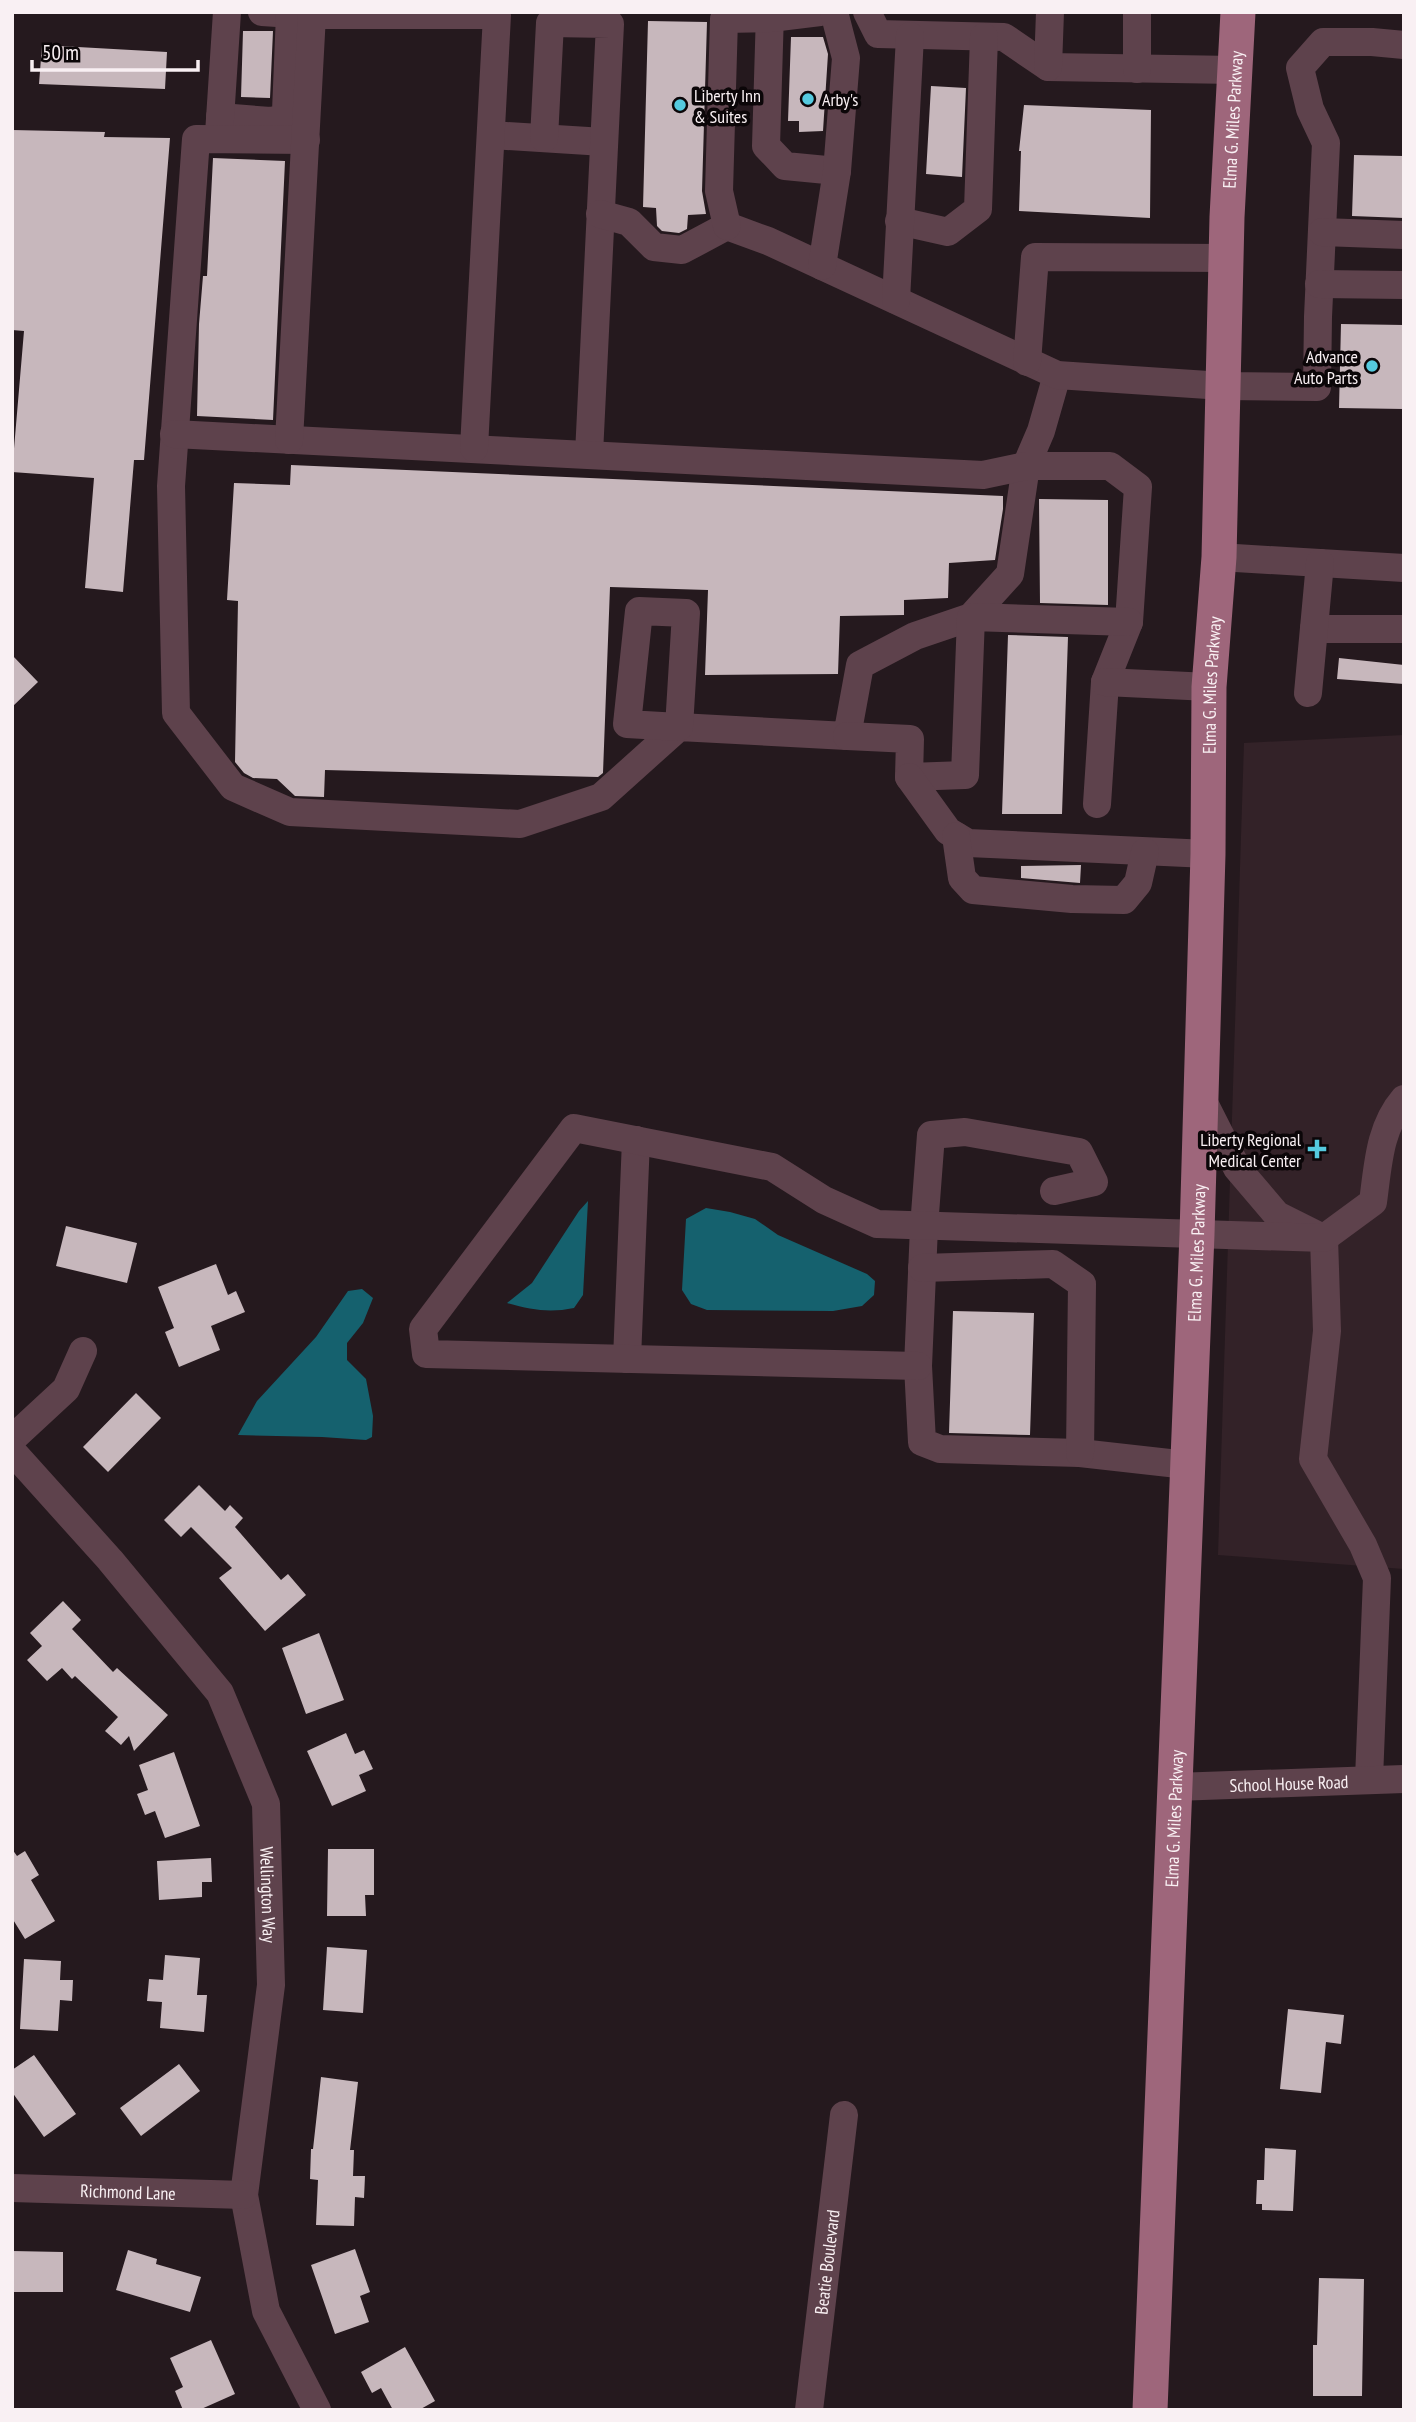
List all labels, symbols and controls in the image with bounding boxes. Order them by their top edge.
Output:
scale bar [32,28,198,72]
text: 50 m [42,39,79,66]
street label: Elma G. Miles Parkway [1217,50,1247,189]
place label: Liberty Inn & Suites [694,84,761,128]
place label: Arby's [822,88,858,111]
marker: Arby's [800,91,816,107]
marker: Liberty Inn & Suites [672,97,688,113]
place label: Advance Auto Parts [1294,345,1358,389]
marker: Advance Auto Parts [1364,358,1380,374]
street label: Elma G. Miles Parkway [1197,615,1226,754]
place label: Liberty Regional Medical Center [1200,1128,1302,1172]
marker: Liberty Regional Medical Center [1307,1139,1327,1159]
street label: Elma G. Miles Parkway [1182,1184,1210,1322]
street label: Elma G. Miles Parkway [1159,1749,1188,1888]
street label: School House Road [1229,1769,1349,1797]
street label: Wellington Way [256,1846,281,1943]
street label: Richmond Lane [80,2179,176,2204]
street label: Beatie Boulevard [809,2208,844,2316]

